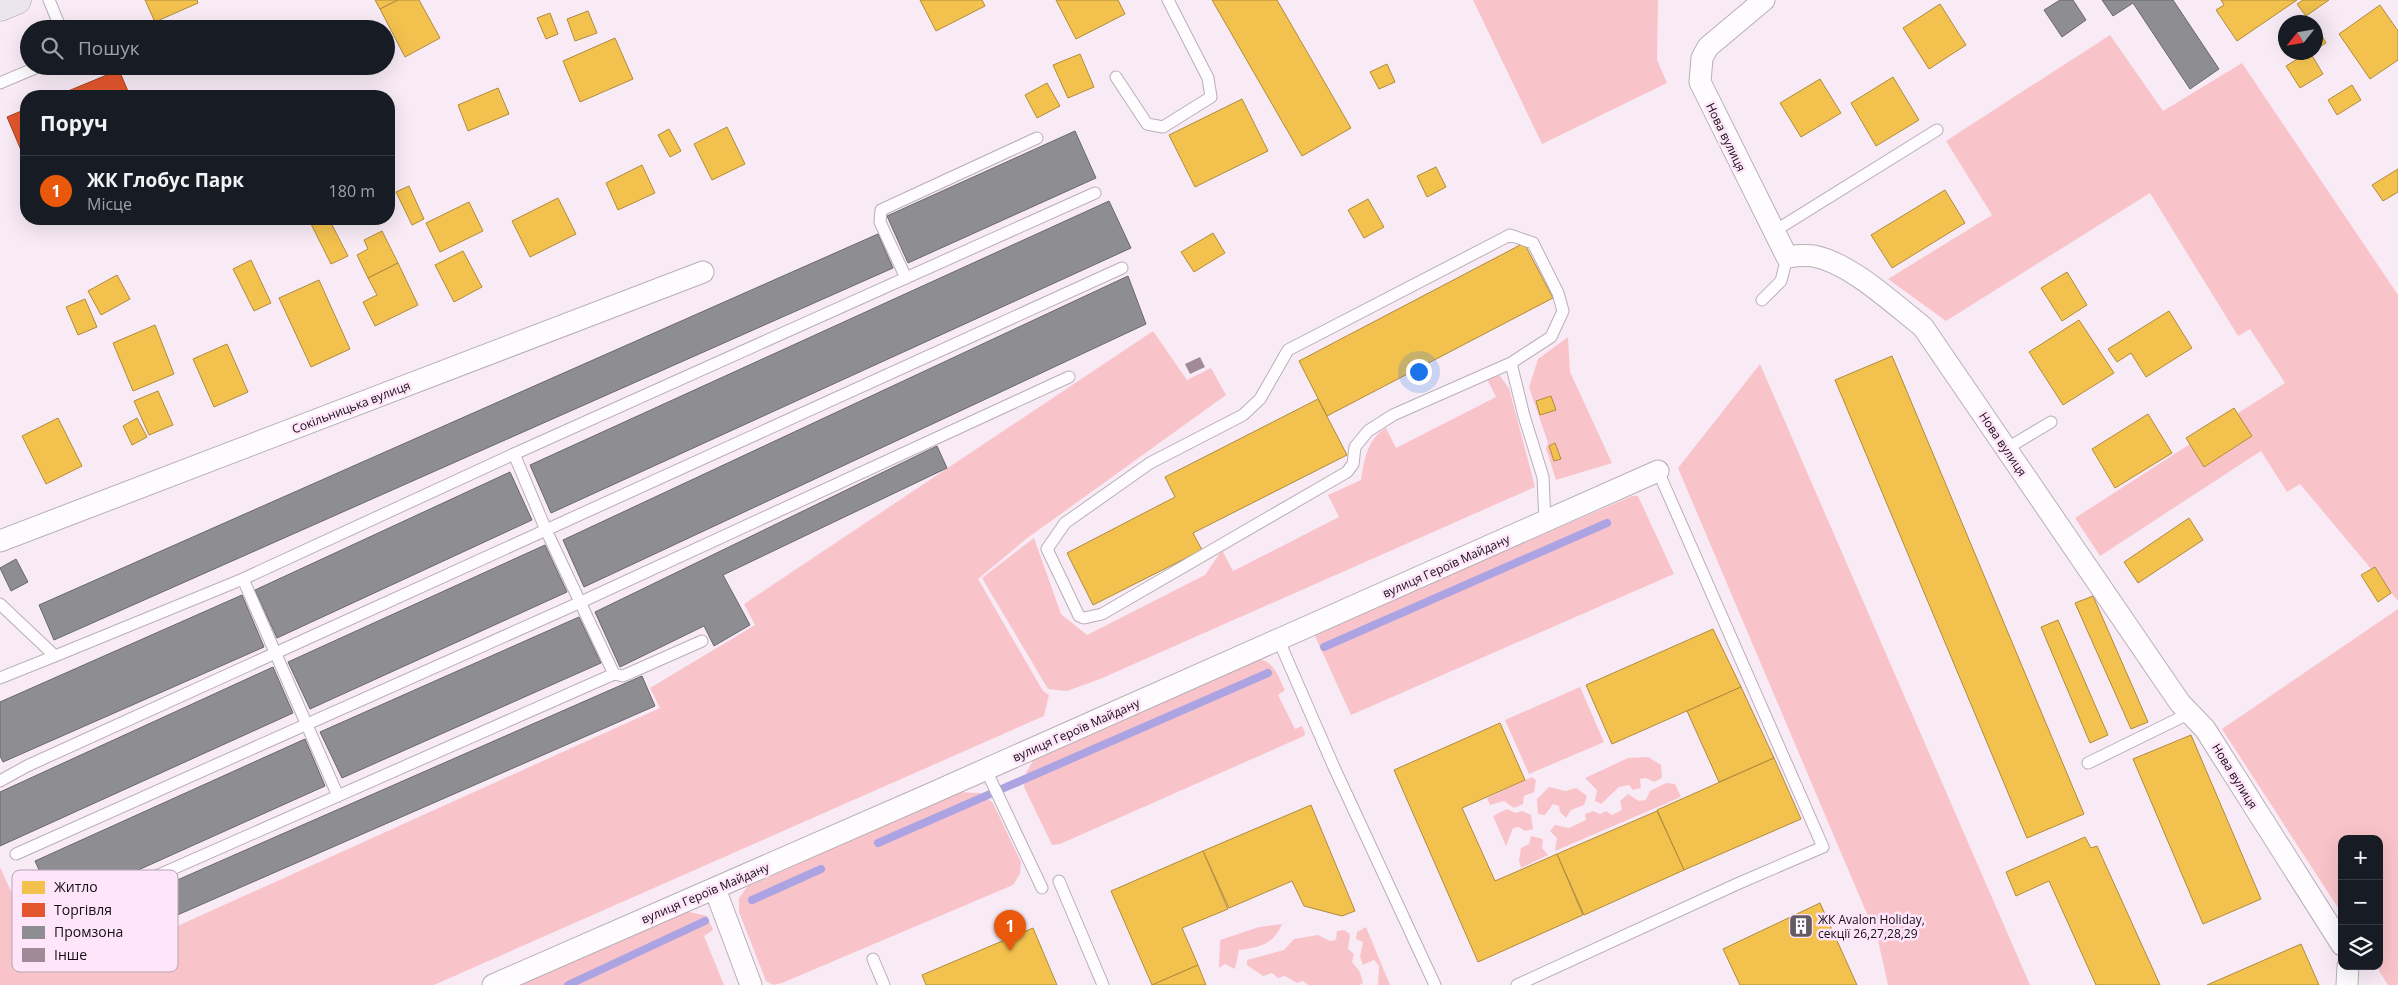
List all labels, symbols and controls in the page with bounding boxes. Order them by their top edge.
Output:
north arrow [2278,15,2323,60]
search box [20,20,395,75]
icon: search [38,34,66,62]
text: Пошук [78,35,140,61]
street label: Нова вулиця [1702,100,1750,174]
text: Поруч [40,109,108,137]
text: ЖК Глобус Парк [87,167,244,193]
text: 1 [51,180,61,202]
text: 180 m [329,180,375,202]
text: Місце [87,193,132,215]
your location [1406,359,1432,385]
street label: Сокільницька вулиця [289,377,413,437]
street label: Нова вулиця [1975,408,2031,480]
street label: вулиця Героїв Майдану [1380,530,1513,602]
street label: вулиця Героїв Майдану [1010,694,1143,766]
street label: Нова вулиця [2208,740,2262,812]
map controls [2338,835,2383,970]
button: + [2338,835,2383,880]
street label: вулиця Героїв Майдану [638,858,773,928]
legend [12,870,178,972]
text: Житло [54,877,98,896]
button: − [2338,880,2383,925]
text: Торгівля [54,900,112,919]
pin: 1 [994,910,1026,951]
place label: ЖК Avalon Holiday, секції 26,27,28,29 [1818,911,1925,942]
building icon: ЖК Avalon Holiday, секції 26,27,28,29 [1788,913,1814,939]
text: Промзона [54,922,123,941]
button: layers [2338,925,2383,970]
text: Інше [54,945,87,964]

